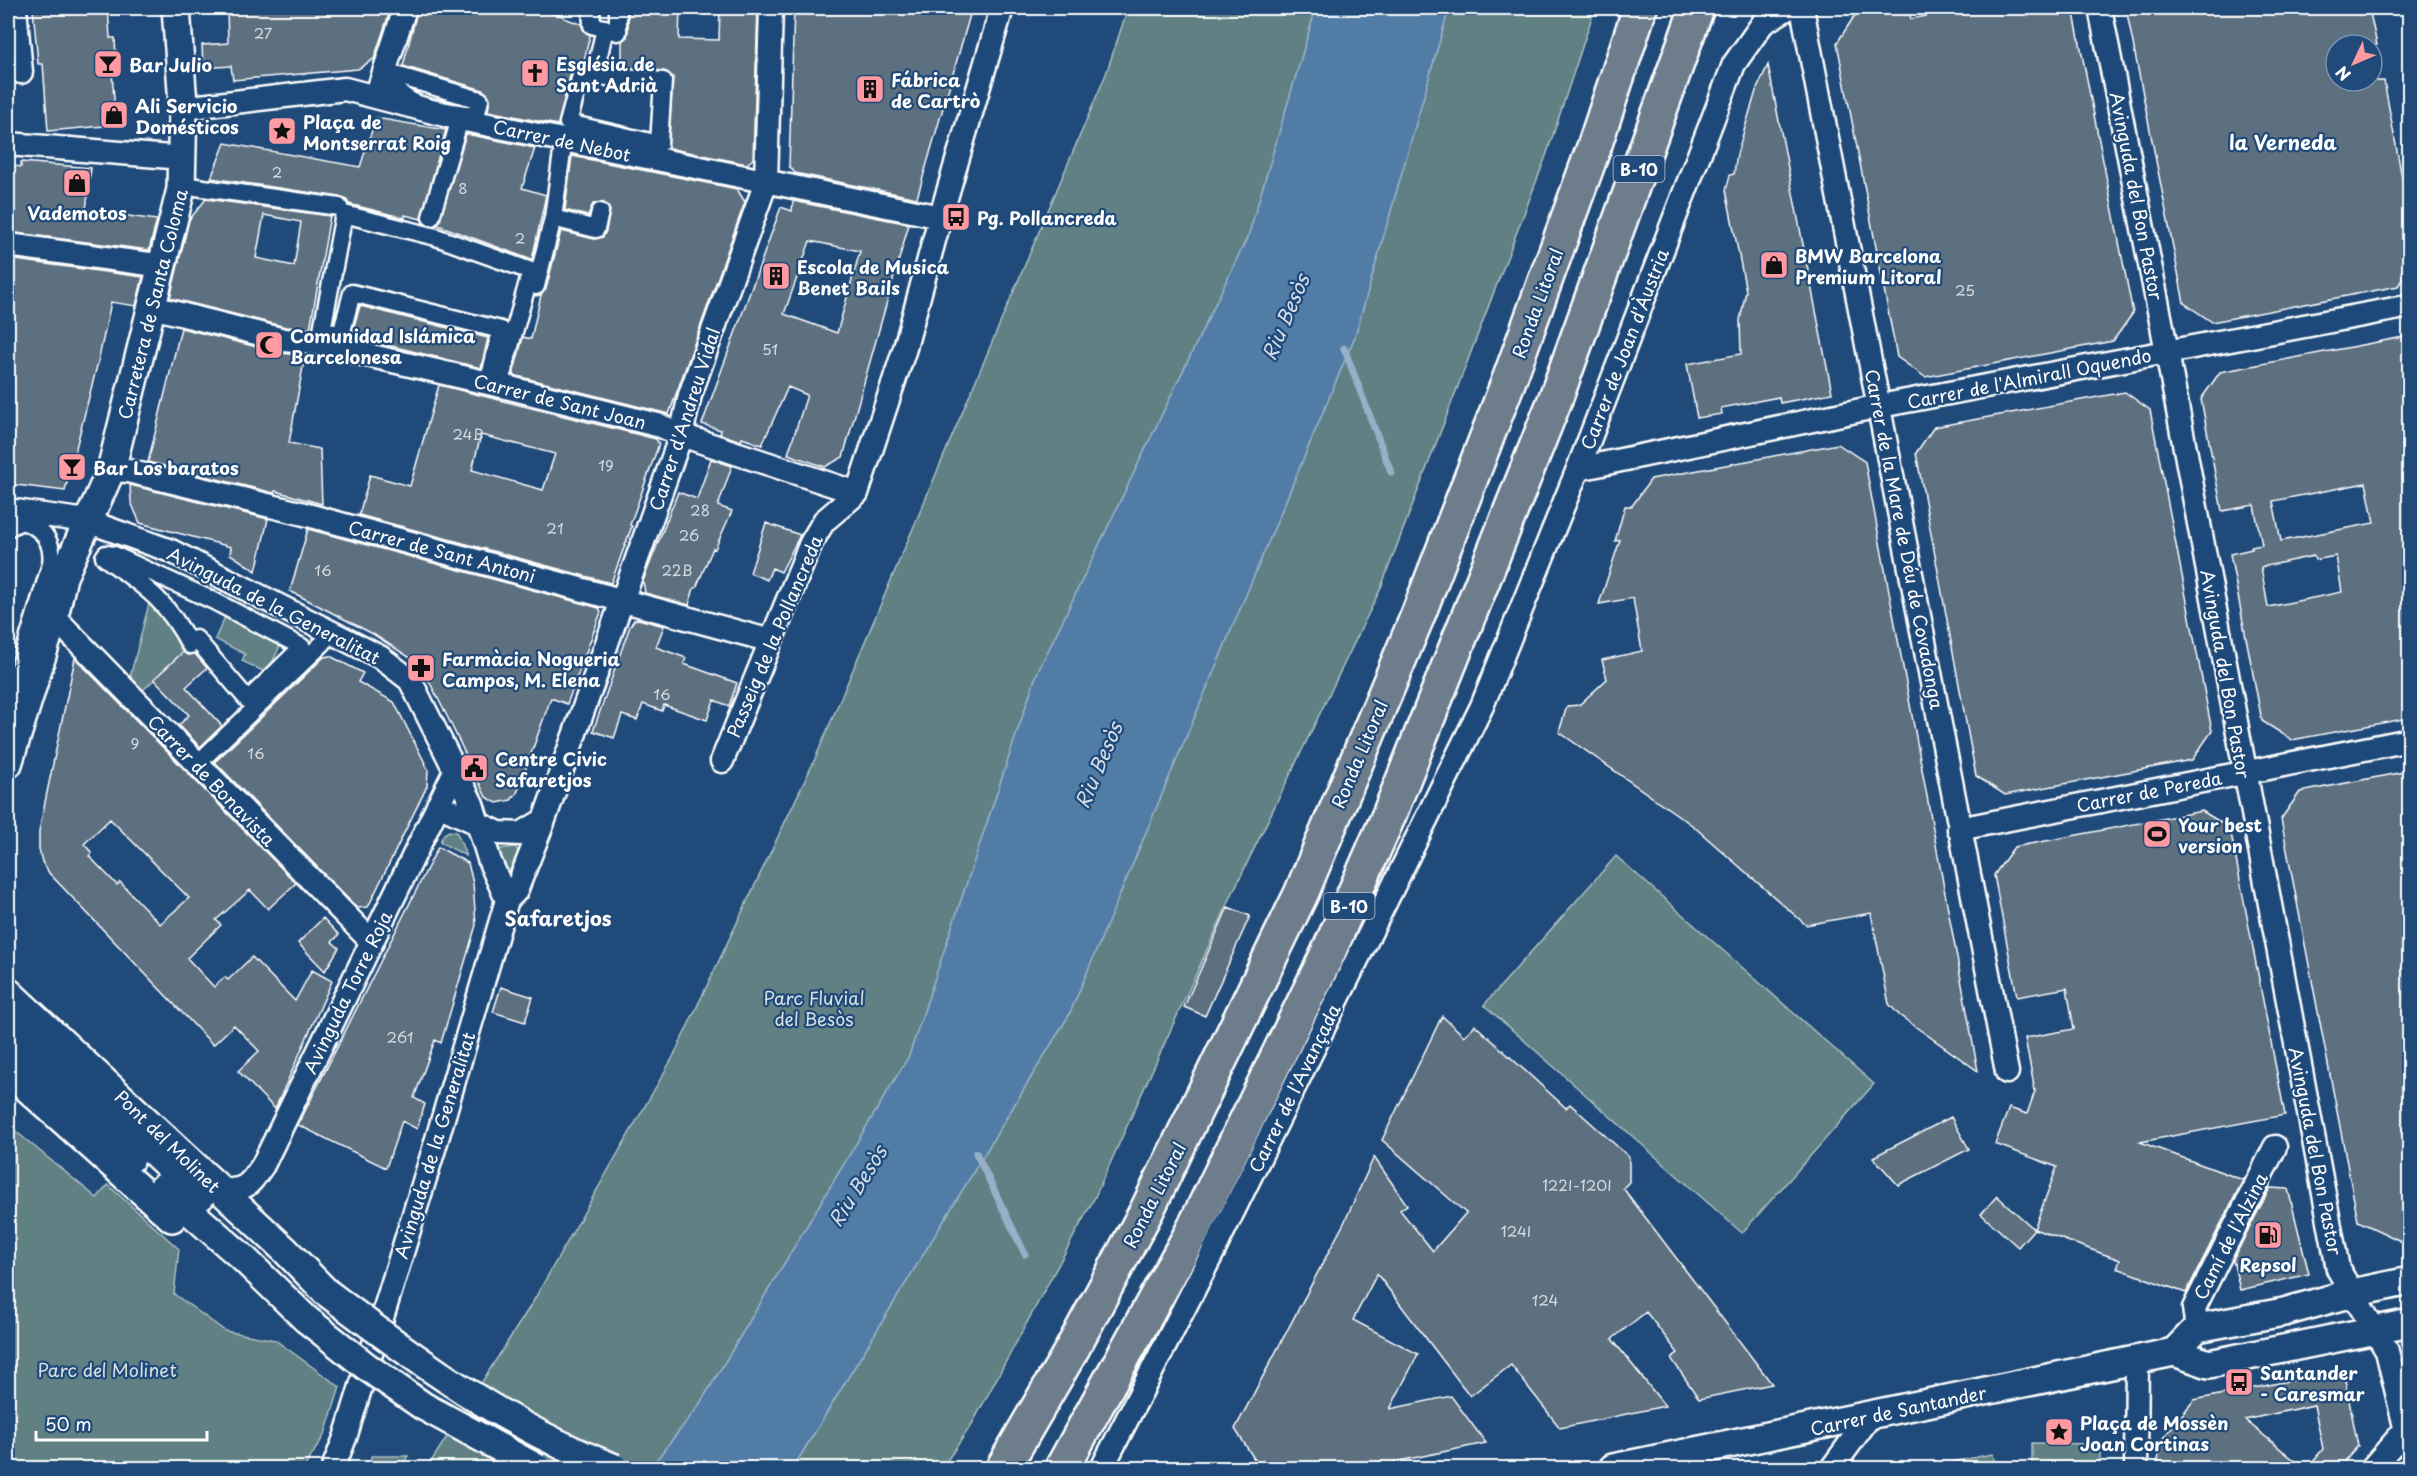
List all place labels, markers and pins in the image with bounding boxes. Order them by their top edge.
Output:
bar icon: Bar Julio [92,48,124,80]
place label: Església de Sant Adrià [556,50,658,98]
place label: Bar Julio [129,51,212,78]
church icon: Església de Sant Adrià [519,57,551,89]
place label: Fábrica de Cartrò [891,66,981,114]
building icon: Fábrica de Cartrò [854,73,886,105]
place label: Ali Servicio Domésticos [135,92,239,140]
shop icon: Ali Servicio Domésticos [98,99,130,131]
place label: Plaça de Montserrat Roig [303,108,452,156]
place icon: Plaça de Montserrat Roig [266,115,298,147]
shop icon: Vademotos [61,167,93,199]
place label: Vademotos [27,199,127,226]
bus stop icon: Pg. Pollancreda [940,201,972,233]
place label: Pg. Pollancreda [977,204,1118,231]
place label: BMW Barcelona Premium Litoral [1795,242,1941,290]
shop icon: BMW Barcelona Premium Litoral [1758,249,1790,281]
place label: Escola de Musica Benet Bails [797,253,950,301]
building icon: Escola de Musica Benet Bails [760,260,792,292]
place label: Comunidad Islámica Barcelonesa [290,322,476,370]
mosque icon: Comunidad Islámica Barcelonesa [253,329,285,361]
bar icon: Bar Los baratos [56,451,88,483]
place label: Bar Los baratos [93,454,239,481]
place label: Farmàcia Nogueria Campos, M. Elena [442,645,621,693]
pharmacy icon: Farmàcia Nogueria Campos, M. Elena [405,652,437,684]
place label: Centre Civic Safaretjos [495,745,607,793]
public building icon: Centre Civic Safaretjos [458,752,490,784]
place label: Your best version [2178,811,2263,859]
sports icon: Your best version [2141,818,2173,850]
fuel station icon: Repsol [2252,1219,2284,1251]
place label: Repsol [2239,1251,2297,1278]
place label: Santander - Caresmar [2260,1359,2365,1407]
bus stop icon: Santander - Caresmar [2223,1366,2255,1398]
place label: Plaça de Mossèn Joan Cortinas [2080,1409,2228,1457]
place icon: Plaça de Mossèn Joan Cortinas [2043,1416,2075,1448]

